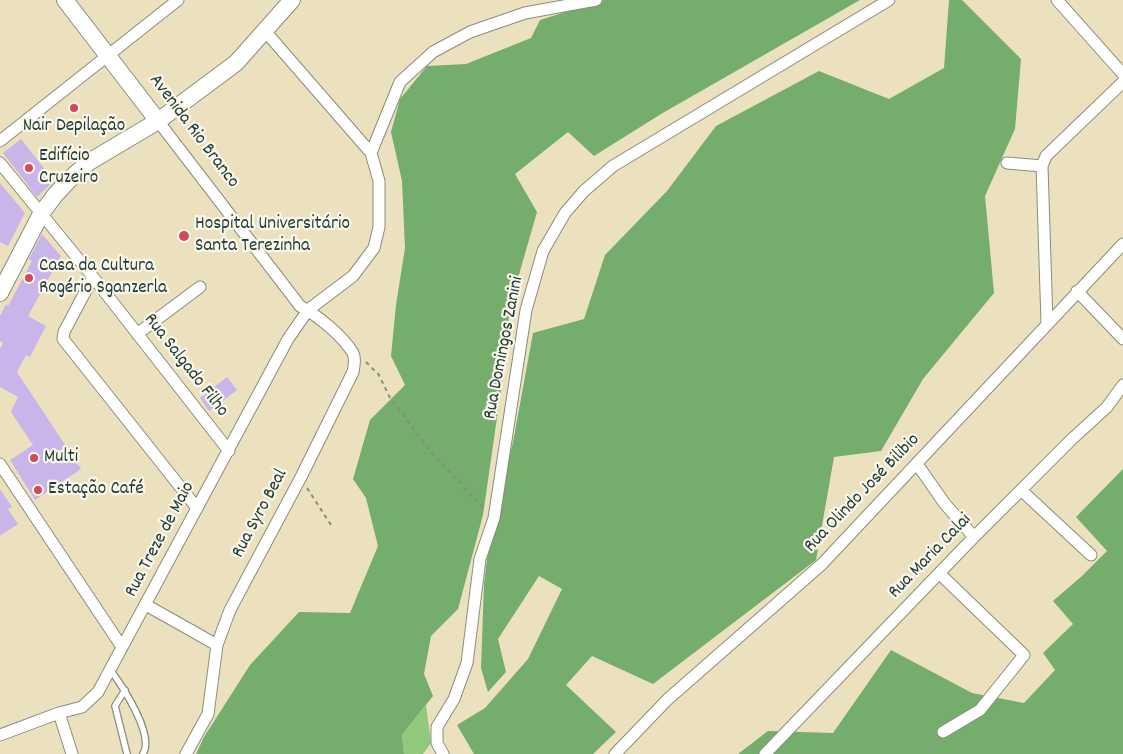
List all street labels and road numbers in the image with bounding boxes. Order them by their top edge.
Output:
street label: Avenida Rio Branco [143,71,243,193]
street label: Rua Domingos Zanini [480,275,530,421]
street label: Rua Salgado Filho [138,310,232,422]
street label: Rua Olindo José Bilibio [800,430,926,558]
street label: Rua Syro Beal [228,466,294,562]
street label: Rua Treze de Maio [121,478,201,602]
street label: Rua Maria Calai [885,510,977,604]

